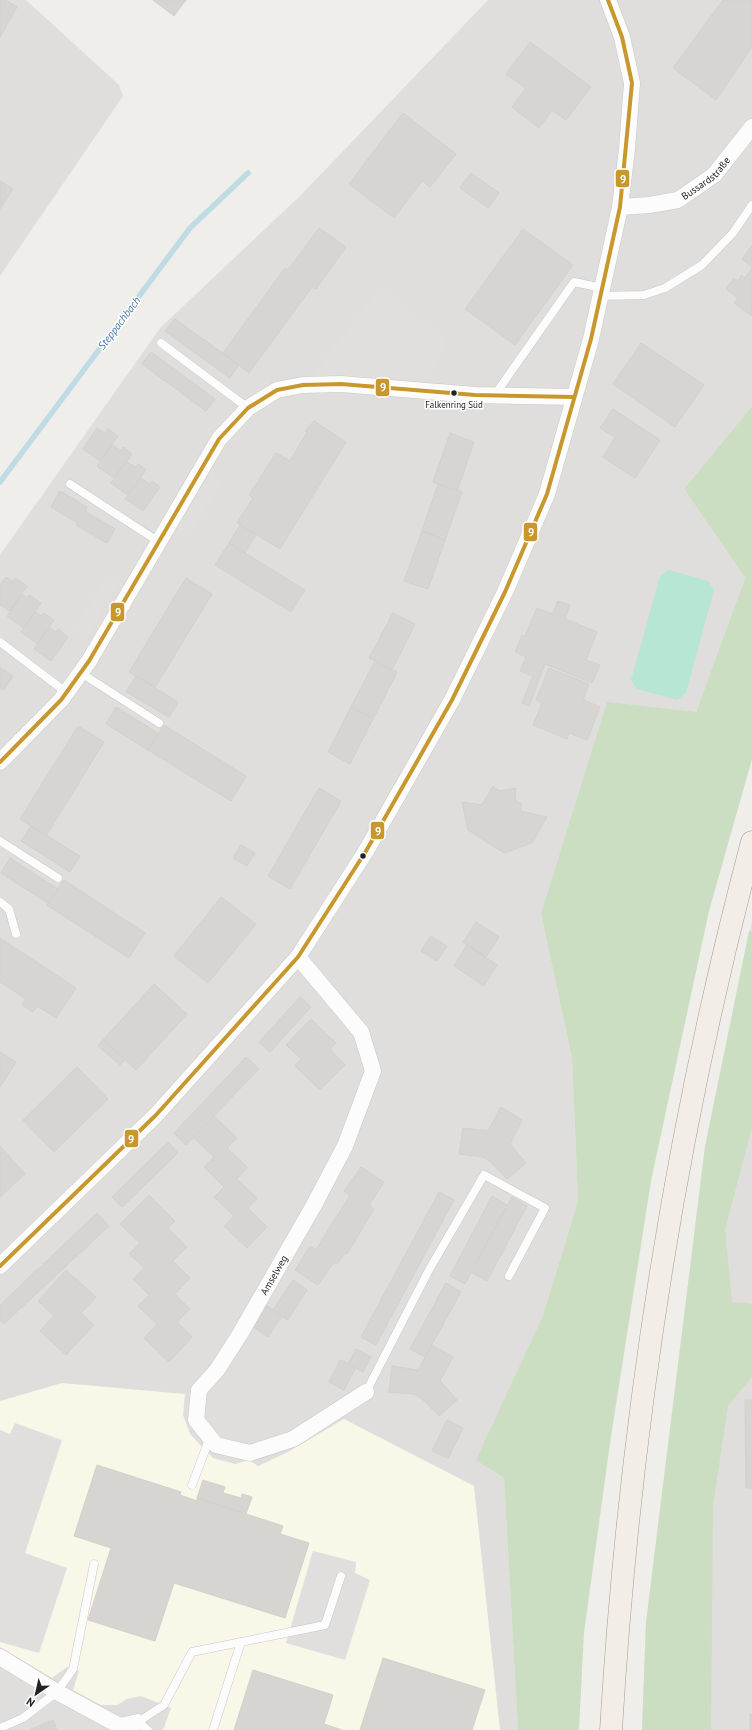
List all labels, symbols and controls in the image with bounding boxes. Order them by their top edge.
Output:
street label: Bussardstraße [679,154,733,202]
line badge: 9 [615,169,630,188]
text: 9 [620,172,626,186]
water label: Steppachbach [95,294,144,352]
line badge: 9 [375,378,390,397]
text: 9 [380,380,386,394]
marker: Falkenring Süd [449,388,459,398]
place label: Falkenring Süd [425,399,483,410]
line badge: 9 [523,522,538,542]
text: 9 [528,525,534,539]
line badge: 9 [110,602,125,622]
text: 9 [115,605,121,619]
line badge: 9 [370,821,385,840]
text: 9 [375,824,381,838]
unlabelled marker [358,851,368,861]
line badge: 9 [124,1129,139,1148]
text: 9 [128,1132,134,1146]
street label: Amselweg [257,1253,291,1297]
north arrow [16,1674,56,1714]
text: N [23,1694,37,1710]

